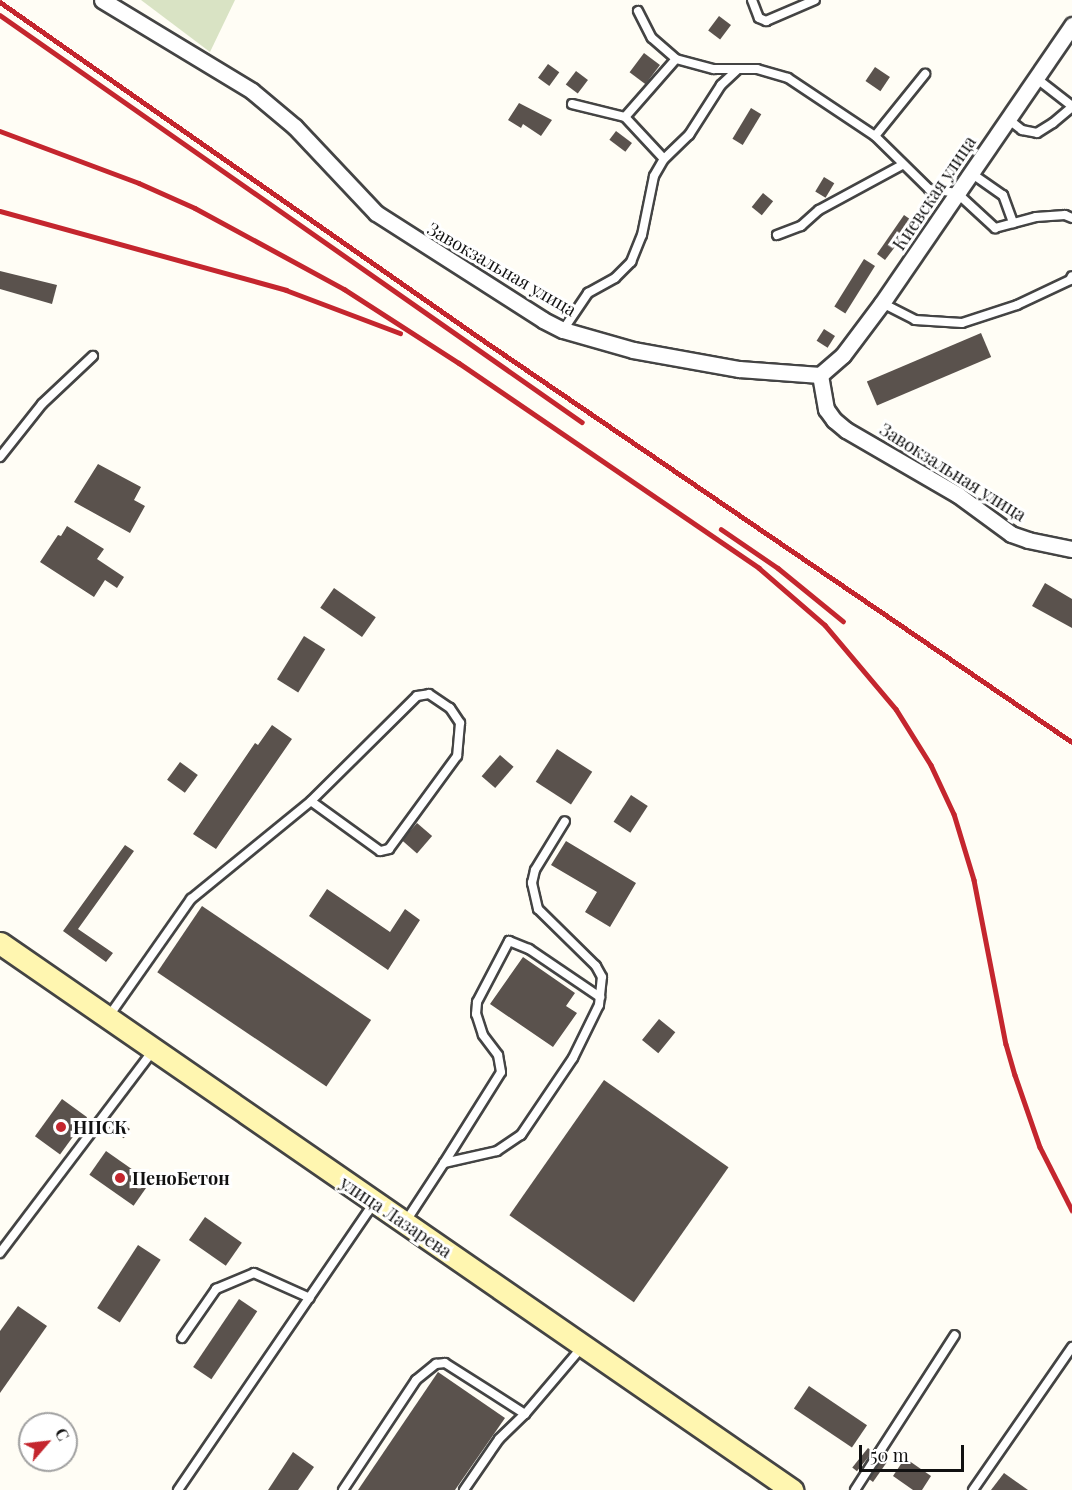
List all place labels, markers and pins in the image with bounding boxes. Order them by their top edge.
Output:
place label: НПСК [73,1116,127,1138]
marker: НПСК [54,1120,68,1134]
place label: ПеноБетон [132,1167,230,1189]
marker: ПеноБетон [113,1171,127,1185]

